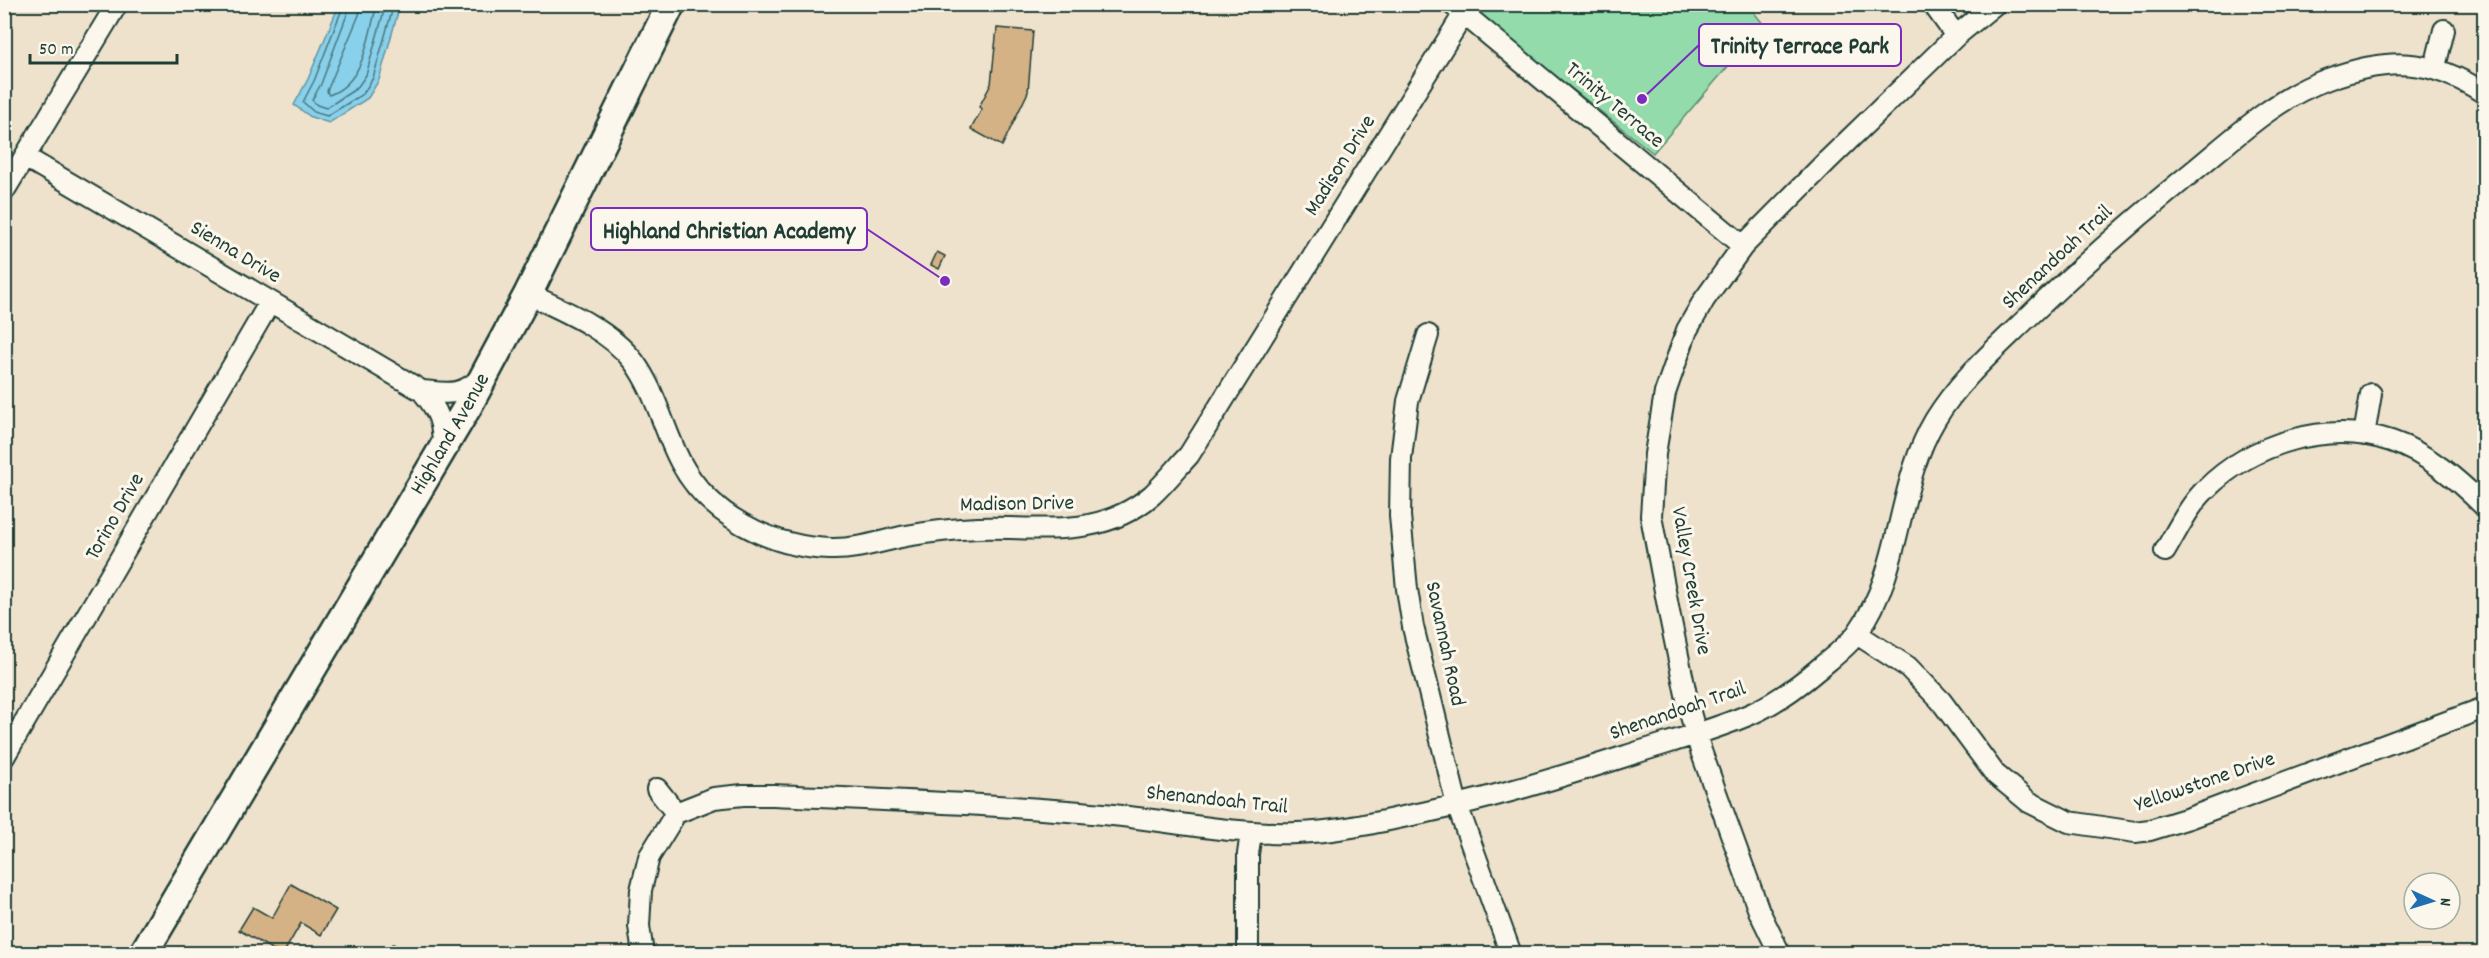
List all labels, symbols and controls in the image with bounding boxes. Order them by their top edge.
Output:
callout: Trinity Terrace Park [1699,24,1901,66]
scale bar [30,27,177,65]
text: Trinity Terrace Park [1711,31,1889,65]
text: 50 m [39,38,74,63]
street label: Trinity Terrace [1558,55,1670,157]
street label: Madison Drive [1298,109,1384,223]
street label: Shenandoah Trail [1995,198,2121,318]
callout: Highland Christian Academy [591,208,867,250]
street label: Sienna Drive [184,214,286,292]
text: Highland Christian Academy [603,216,856,250]
street label: Highland Avenue [403,368,498,501]
street label: Torino Drive [79,468,153,566]
street label: Madison Drive [960,489,1074,521]
street label: Valley Creek Drive [1662,505,1718,657]
street label: Savannah Road [1416,579,1472,709]
street label: Shenandoah Trail [1606,674,1750,750]
street label: Yellowstone Drive [2131,744,2279,822]
street label: Shenandoah Trail [1145,778,1289,824]
north arrow [2402,871,2462,931]
text: N [2433,897,2456,907]

